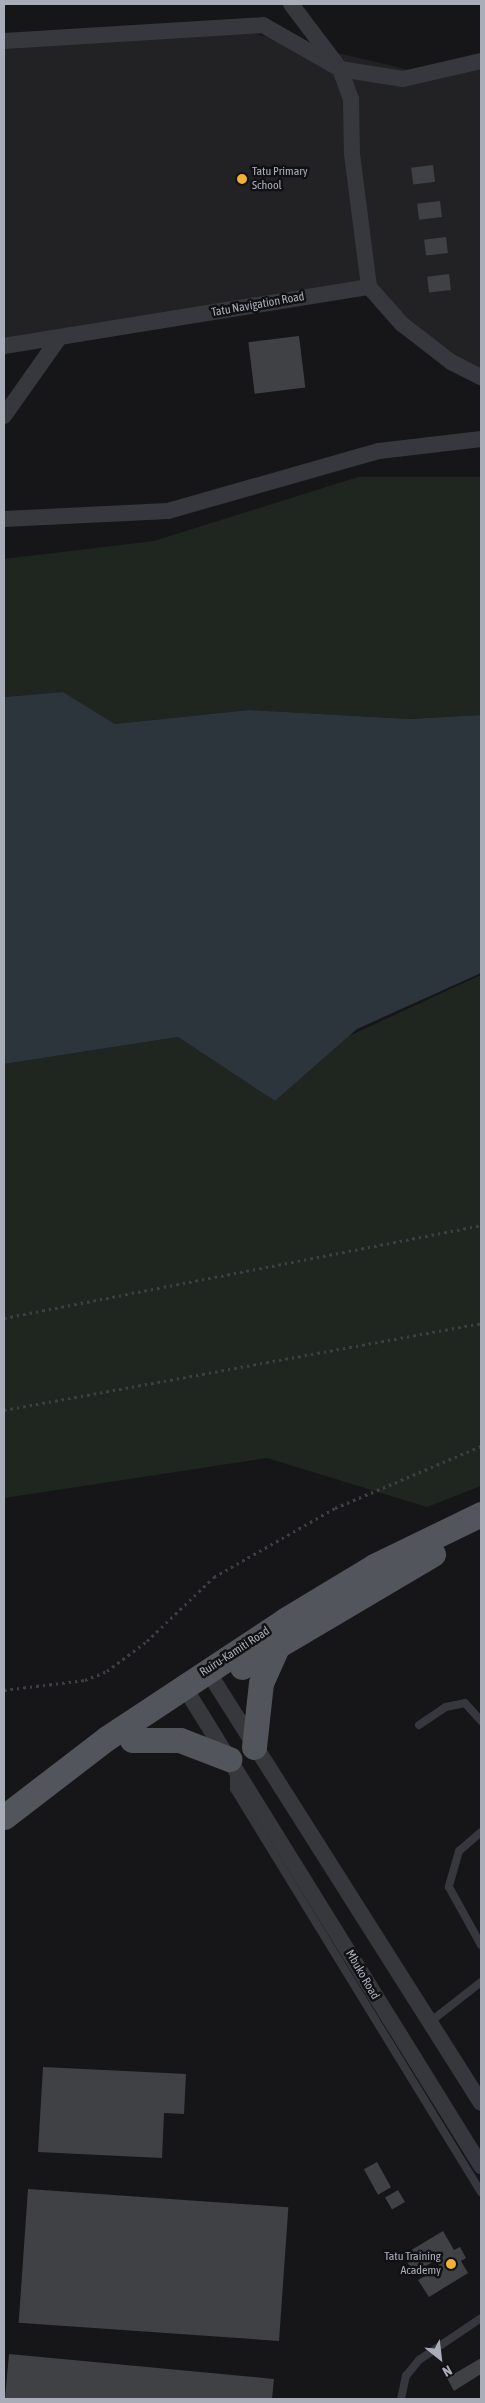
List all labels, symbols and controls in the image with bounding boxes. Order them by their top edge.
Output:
place label: Tatu Primary School [252,165,308,193]
marker: Tatu Primary School [236,173,248,185]
street label: Tatu Navigation Road [210,290,306,320]
street label: Ruiru-Kamiti Road [197,1624,273,1680]
street label: Mbuko Road [342,1948,382,2002]
place label: Tatu Training Academy [384,2250,441,2278]
marker: Tatu Training Academy [445,2258,457,2270]
north arrow [415,2333,465,2383]
text: N [440,2362,455,2380]

